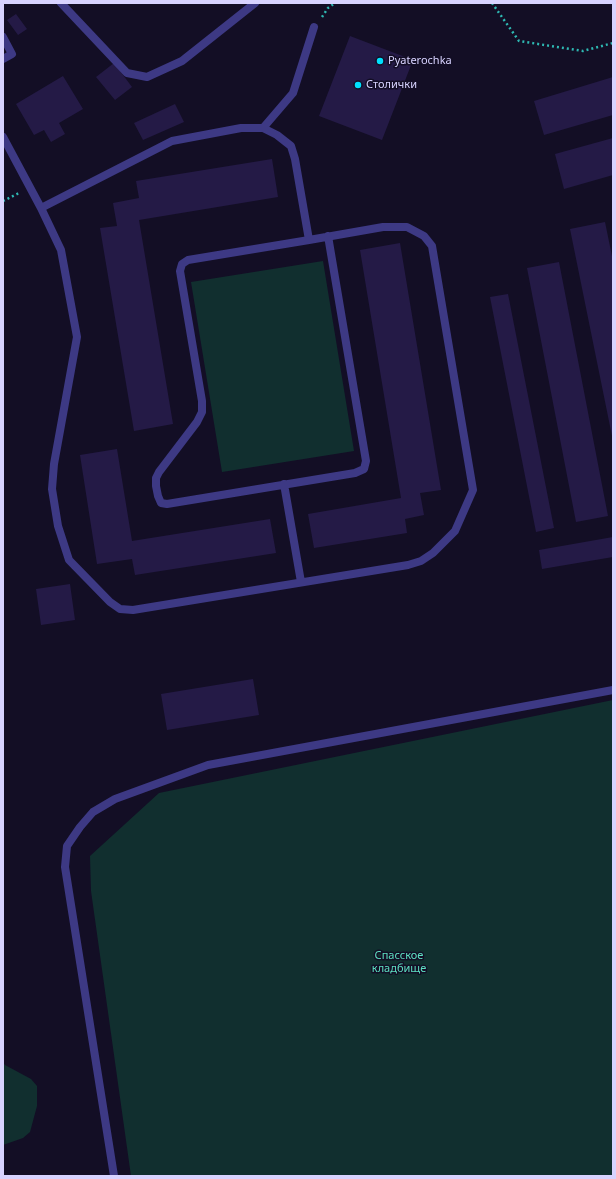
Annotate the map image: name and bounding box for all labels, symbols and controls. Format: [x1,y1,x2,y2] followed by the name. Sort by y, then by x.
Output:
[388,54,452,68] place label: Pyaterochka
[375,56,385,66] marker: Pyaterochka
[366,78,417,92] place label: Столички
[353,80,363,90] marker: Столички
[372,949,426,975] park label: Спасское кладбище

